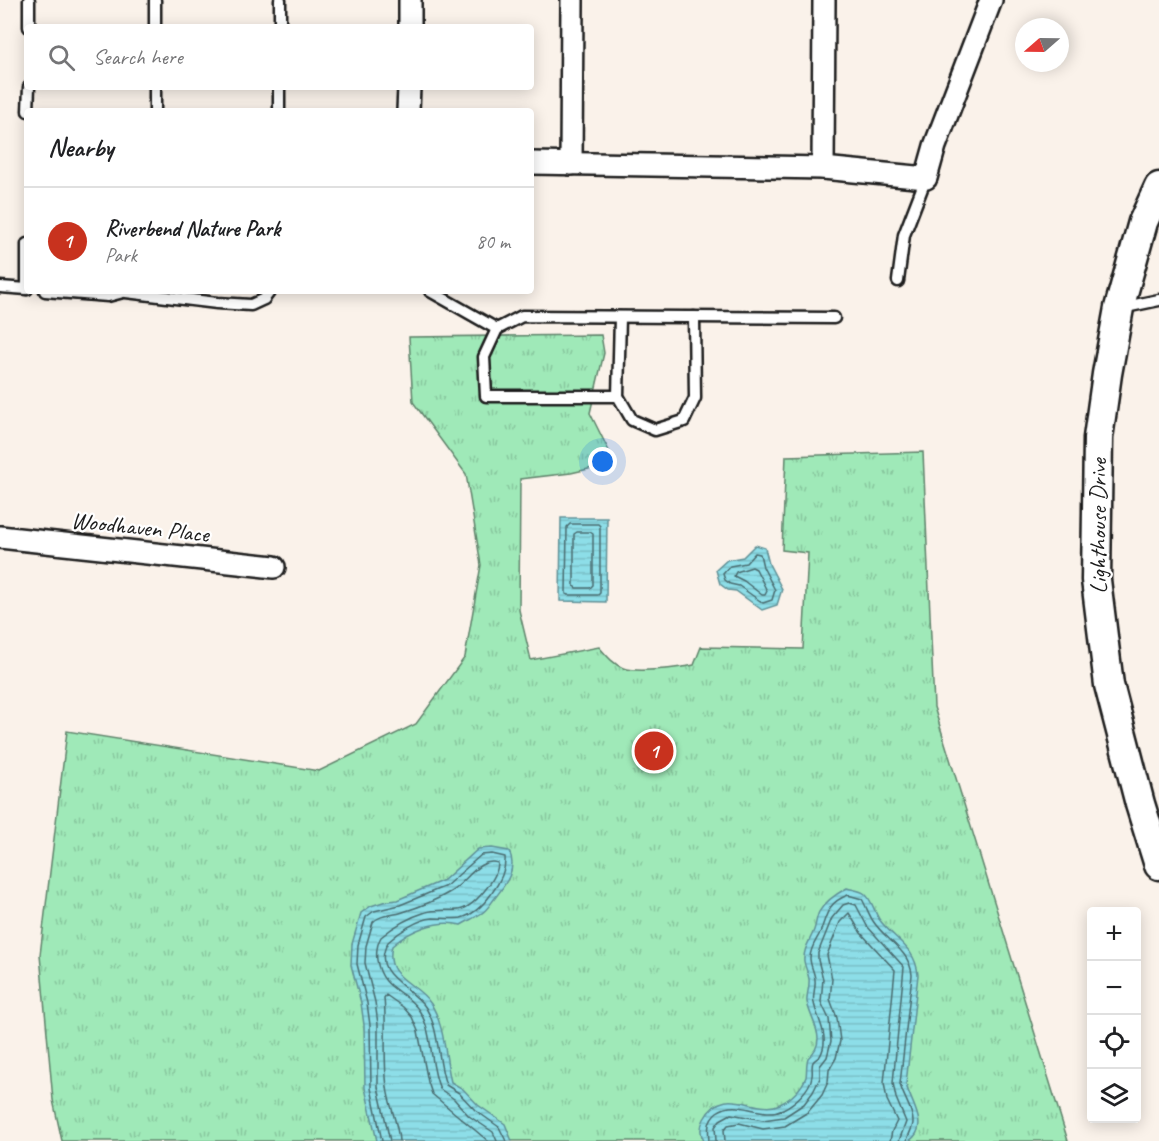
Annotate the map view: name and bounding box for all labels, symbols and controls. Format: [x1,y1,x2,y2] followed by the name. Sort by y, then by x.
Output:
[1015,18,1069,72] north arrow
[24,24,534,90] search box
[45,41,78,74] icon: search
[93,43,183,71] text: Search here
[48,131,113,164] text: Nearby
[105,215,280,243] text: Riverbend Nature Park
[63,229,72,254] text: 1
[476,229,510,254] text: 80 m
[105,243,137,268] text: Park
[588,447,617,476] your location
[1083,456,1113,594] street label: Lighthouse Drive
[70,505,213,549] street label: Woodhaven Place
[634,728,674,774] pin: 1
[1087,907,1141,1123] map controls
[1087,907,1141,961] button: +
[1087,961,1141,1015] button: −
[1087,1015,1141,1069] button: locate
[1087,1069,1141,1123] button: layers

